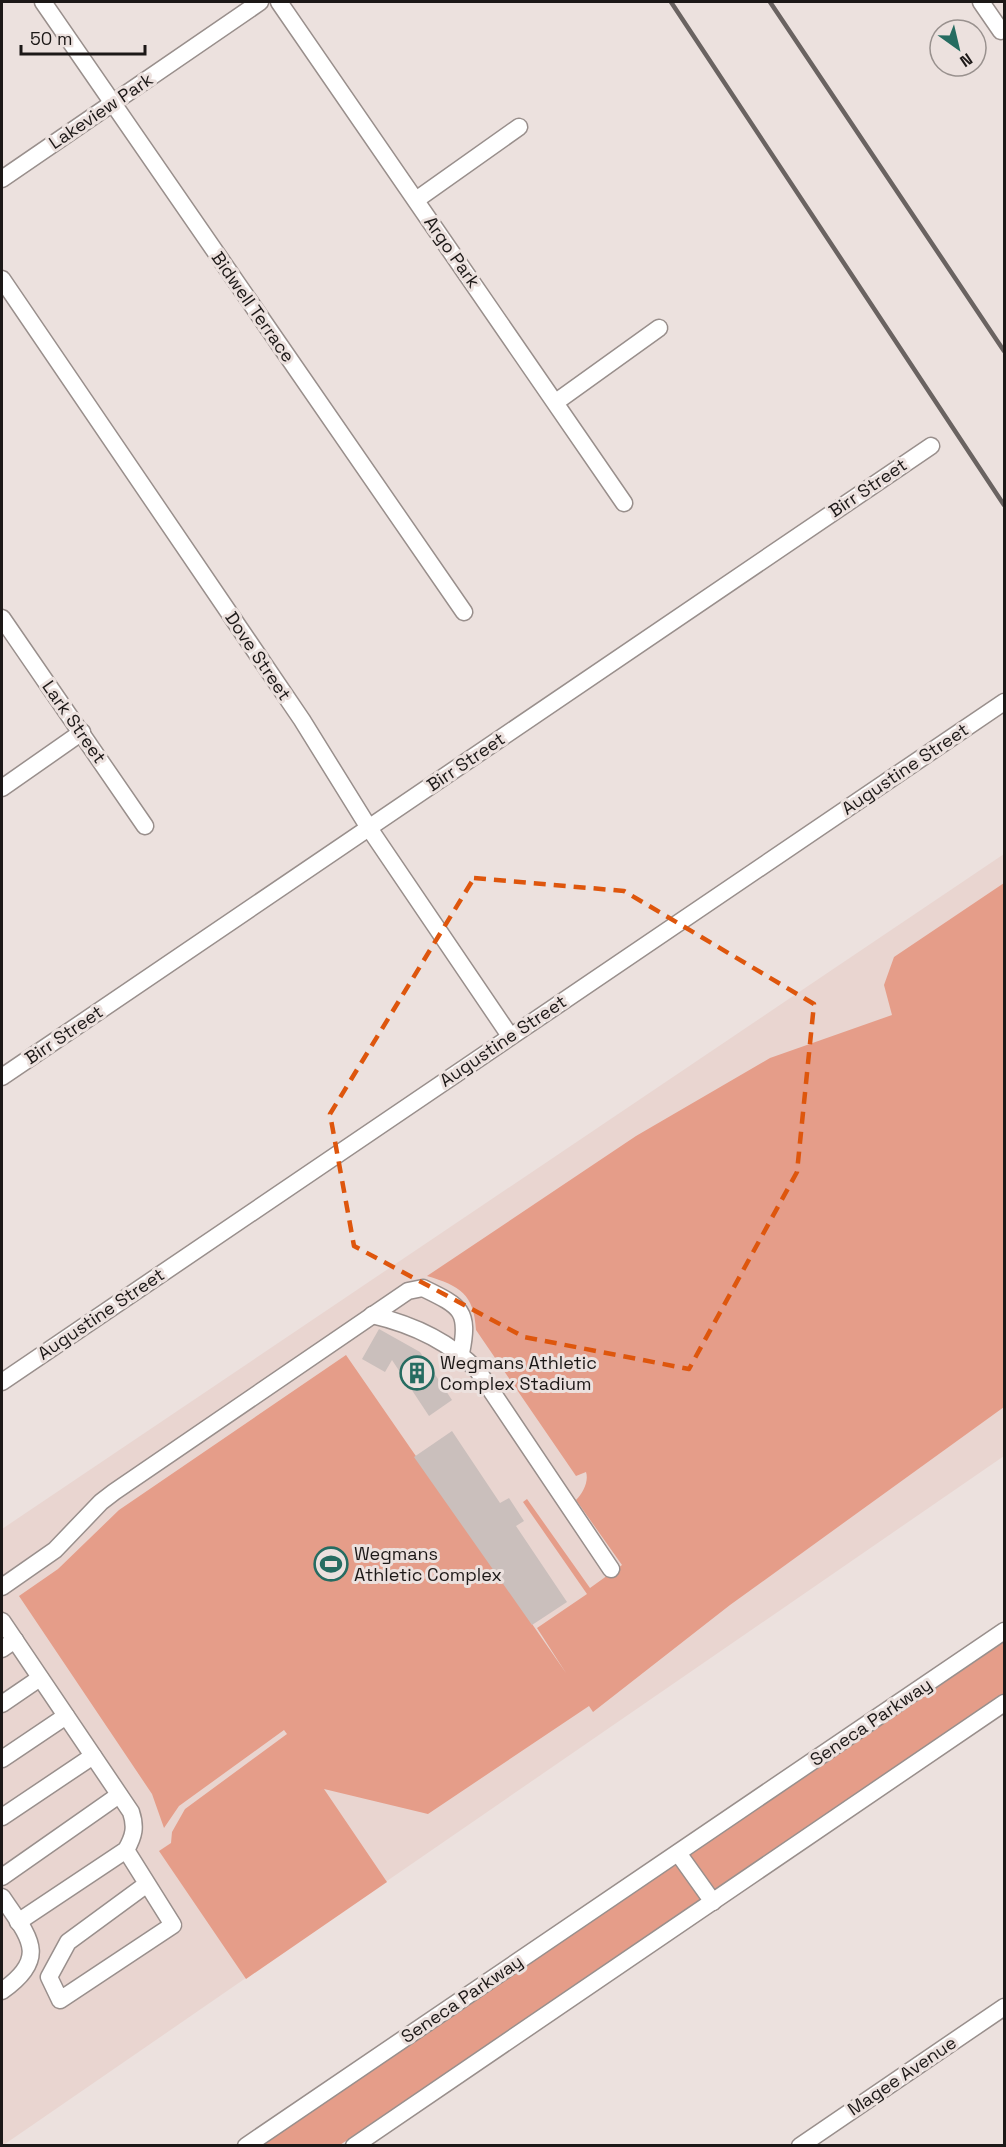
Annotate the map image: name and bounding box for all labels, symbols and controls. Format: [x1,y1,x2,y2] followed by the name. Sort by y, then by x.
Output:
[21,18,146,56] scale bar
[928,18,988,78] north arrow
[30,27,72,50] text: 50 m
[956,48,976,72] text: N
[44,67,157,154] street label: Lakeview Park
[419,211,486,292] street label: Argo Park
[207,247,300,367] street label: Bidwell Terrace
[824,453,911,522] street label: Birr Street
[220,607,297,705] street label: Dove Street
[37,676,111,768] street label: Lark Street
[837,718,973,820] street label: Augustine Street
[422,727,509,796] street label: Birr Street
[435,990,571,1092] street label: Augustine Street
[20,1000,107,1069] street label: Birr Street
[33,1263,169,1365] street label: Augustine Street
[440,1351,597,1395] place label: Wegmans Athletic Complex Stadium
[399,1355,435,1391] building icon: Wegmans Athletic Complex Stadium
[354,1542,502,1586] place label: Wegmans Athletic Complex
[313,1546,349,1582] sports icon: Wegmans Athletic Complex
[805,1672,936,1771] street label: Seneca Parkway
[396,1949,527,2048] street label: Seneca Parkway
[843,2031,961,2120] street label: Magee Avenue

